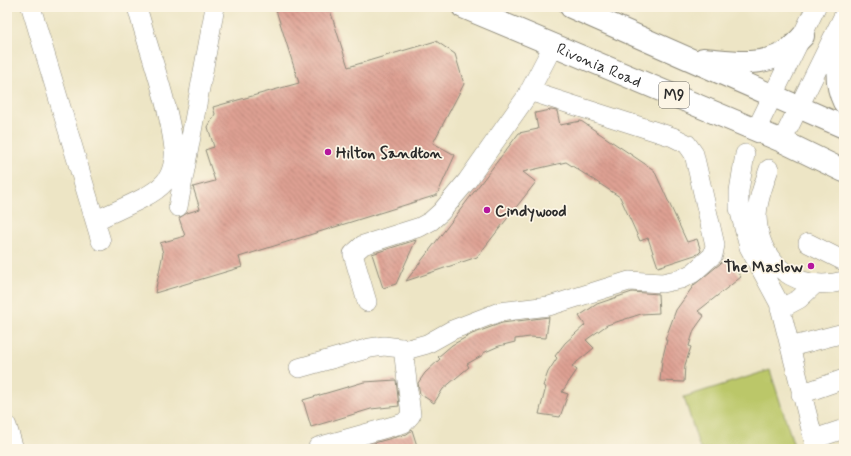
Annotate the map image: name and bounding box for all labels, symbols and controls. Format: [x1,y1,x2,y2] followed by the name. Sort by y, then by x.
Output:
[553,39,645,93] street label: Rivonia Road
[659,82,689,108] road number: M9
[336,143,443,164] place label: Hilton Sandton
[323,147,333,157] marker: Hilton Sandton
[495,201,567,222] place label: Cindywood
[482,205,492,215] marker: Cindywood
[724,257,803,278] place label: The Maslow
[806,261,816,271] marker: The Maslow

